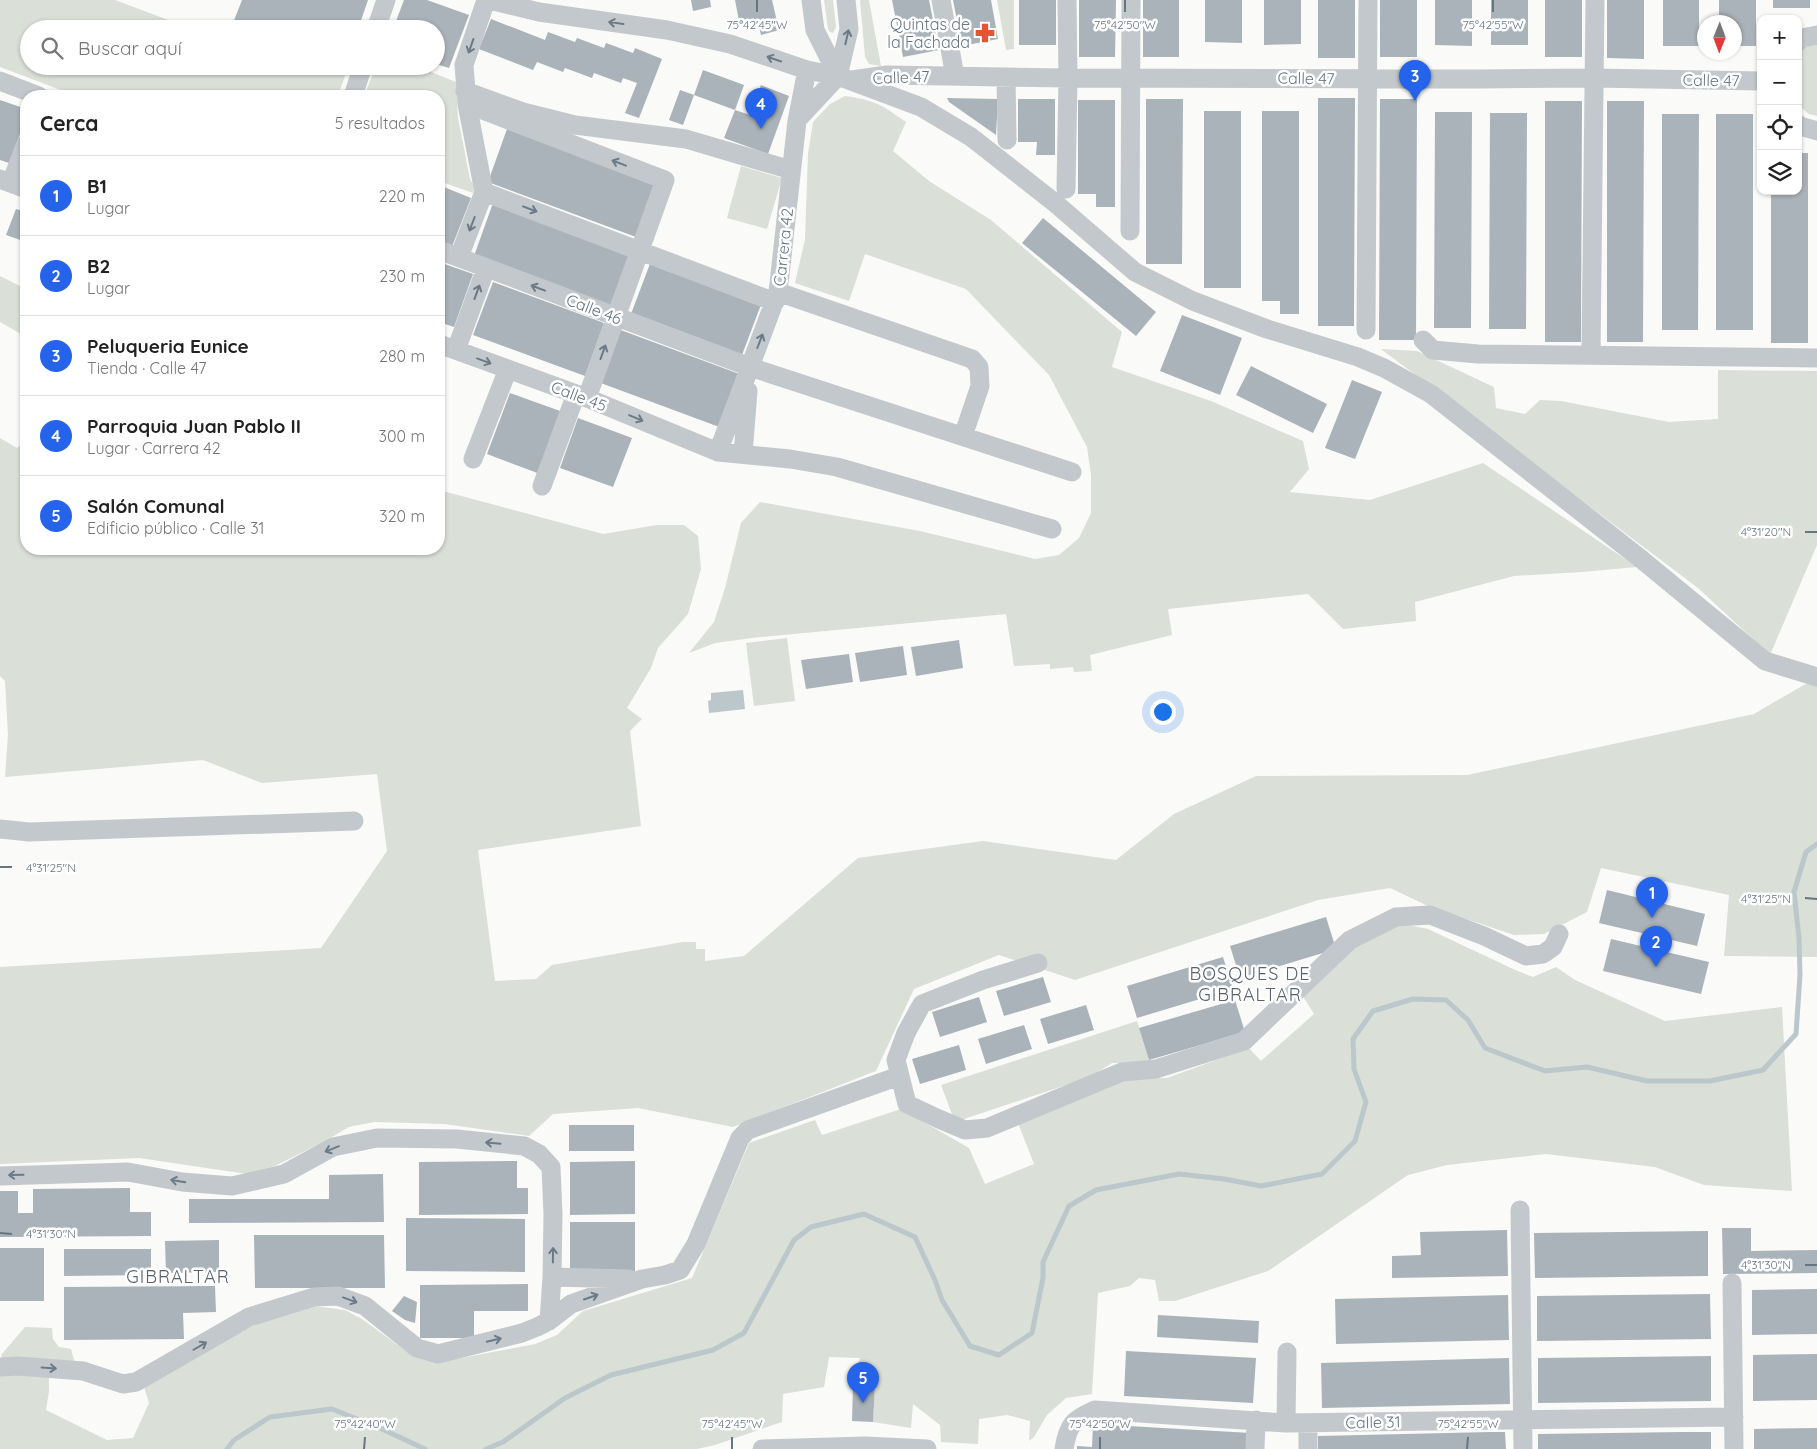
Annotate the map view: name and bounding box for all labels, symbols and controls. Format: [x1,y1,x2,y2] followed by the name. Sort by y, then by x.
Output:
[887,14,970,52] place label: Quintas de la Fachada
[1697,15,1742,60] north arrow
[1757,15,1802,195] map controls
[1757,15,1802,60] button: +
[726,17,788,32] text: 75°42'45"W
[1094,17,1156,32] text: 75°42'50"W
[1462,17,1524,32] text: 75°42'55"W
[608,18,624,28] one-way arrow
[20,20,445,75] search box
[974,22,996,44] pharmacy icon: Quintas de la Fachada
[843,29,852,45] one-way arrow
[38,34,66,62] icon: search
[78,36,182,60] text: Buscar aquí
[465,38,475,54] one-way arrow
[766,53,782,63] one-way arrow
[1399,60,1431,101] pin: 3
[1757,60,1802,105] button: −
[872,66,930,88] street label: Calle 47
[1277,68,1335,88] street label: Calle 47
[1682,70,1740,90] street label: Calle 47
[745,88,777,129] pin: 4
[1757,105,1802,150] button: locate
[40,110,98,136] text: Cerca
[335,113,425,133] text: 5 resultados
[1757,150,1802,195] button: layers
[612,158,627,167] one-way arrow
[87,174,107,198] text: B1
[53,186,59,206] text: 1
[379,186,425,206] text: 220 m
[87,198,130,218] text: Lugar
[522,205,537,214] one-way arrow
[769,207,797,287] street label: Carrera 42
[467,216,476,232] one-way arrow
[87,254,110,278] text: B2
[51,266,61,286] text: 2
[379,266,425,286] text: 230 m
[87,278,130,298] text: Lugar
[531,282,546,292] one-way arrow
[473,285,482,301] one-way arrow
[563,289,625,329] street label: Calle 46
[87,334,249,358] text: Peluqueria Eunice
[755,334,765,349] one-way arrow
[599,345,608,360] one-way arrow
[52,346,60,366] text: 3
[379,346,425,366] text: 280 m
[476,357,492,366] one-way arrow
[87,358,207,378] text: Tienda · Calle 47
[548,376,610,416] street label: Calle 45
[87,414,301,438] text: Parroquia Juan Pablo II
[628,414,643,424] one-way arrow
[51,426,61,446] text: 4
[379,426,425,446] text: 300 m
[87,438,221,458] text: Lugar · Carrera 42
[87,494,225,518] text: Salón Comunal
[51,506,61,526] text: 5
[379,506,425,526] text: 320 m
[87,518,265,538] text: Edificio público · Calle 31
[1741,524,1791,539] text: 4°31'20"N
[1150,699,1176,725] your location
[26,860,76,875] text: 4°31'25"N
[1636,877,1668,918] pin: 1
[1741,891,1791,906] text: 4°31'25"N
[1640,926,1672,967] pin: 2
[1190,962,1310,1006] district label: BOSQUES DE GIBRALTAR
[485,1138,501,1148] one-way arrow
[325,1145,340,1154] one-way arrow
[9,1170,25,1180] one-way arrow
[170,1176,186,1186] one-way arrow
[26,1226,76,1241] text: 4°31'30"N
[548,1247,557,1263] one-way arrow
[1741,1257,1791,1272] text: 4°31'30"N
[126,1265,230,1288] district label: GIBRALTAR
[583,1292,598,1301] one-way arrow
[342,1296,357,1305] one-way arrow
[486,1335,502,1344] one-way arrow
[192,1341,206,1351] one-way arrow
[847,1362,879,1403] pin: 5
[40,1364,56,1373] one-way arrow
[1345,1412,1401,1432] street label: Calle 31
[334,1416,396,1431] text: 75°42'40"W
[701,1416,763,1431] text: 75°42'45"W
[1069,1416,1131,1431] text: 75°42'50"W
[1437,1416,1499,1431] text: 75°42'55"W

